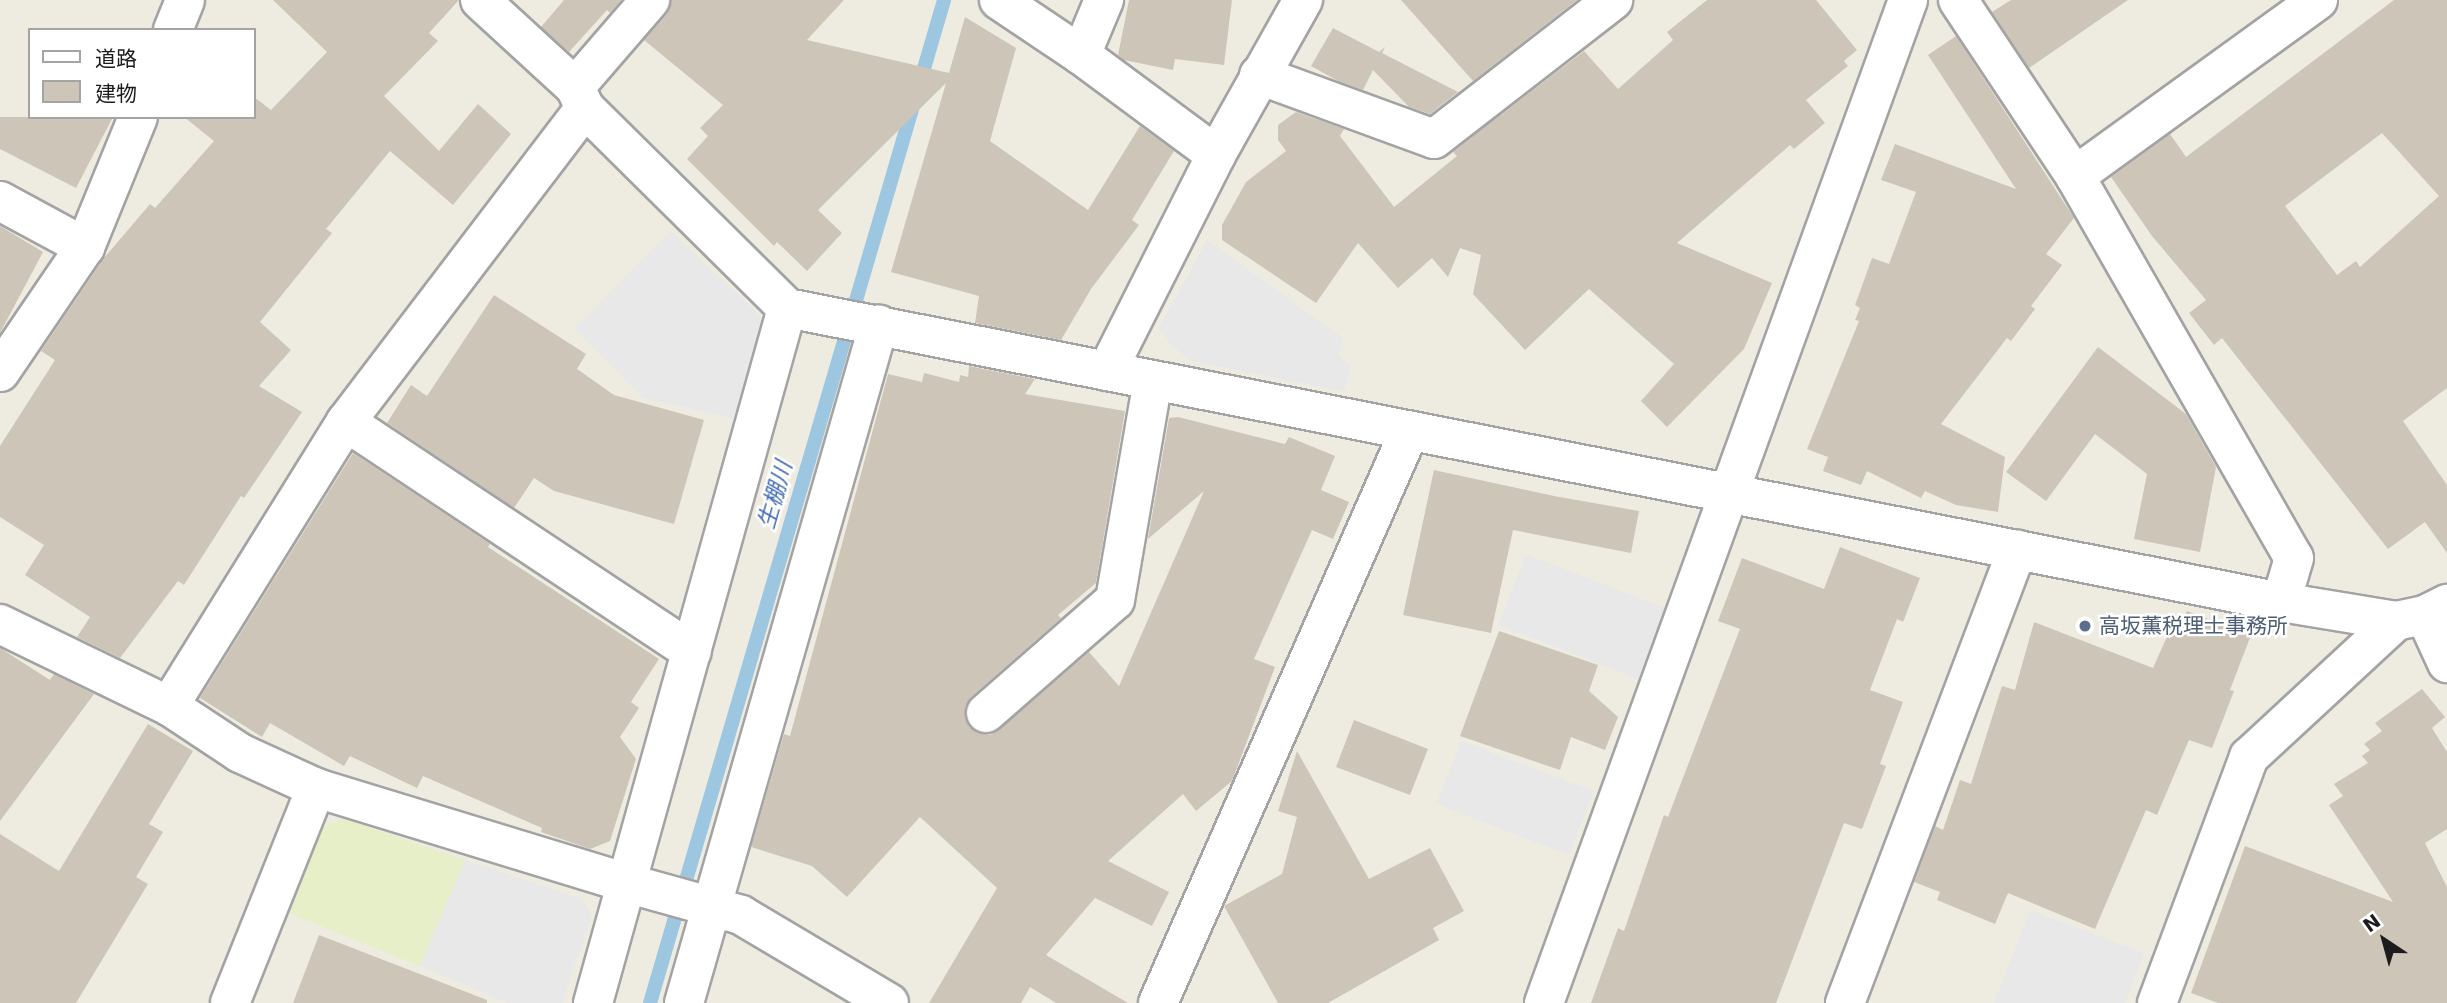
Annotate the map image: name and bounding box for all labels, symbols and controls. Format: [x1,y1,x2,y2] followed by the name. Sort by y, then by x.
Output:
[28,28,256,119] legend
[95,47,137,71] text: 道路
[95,82,137,106] text: 建物
[752,458,798,532] water label: 生棚川
[2099,613,2288,639] place label: 高坂薫税理士事務所
[2077,618,2093,634] marker: 高坂薫税理士事務所
[2349,905,2419,975] north arrow
[2359,909,2385,937] text: N

